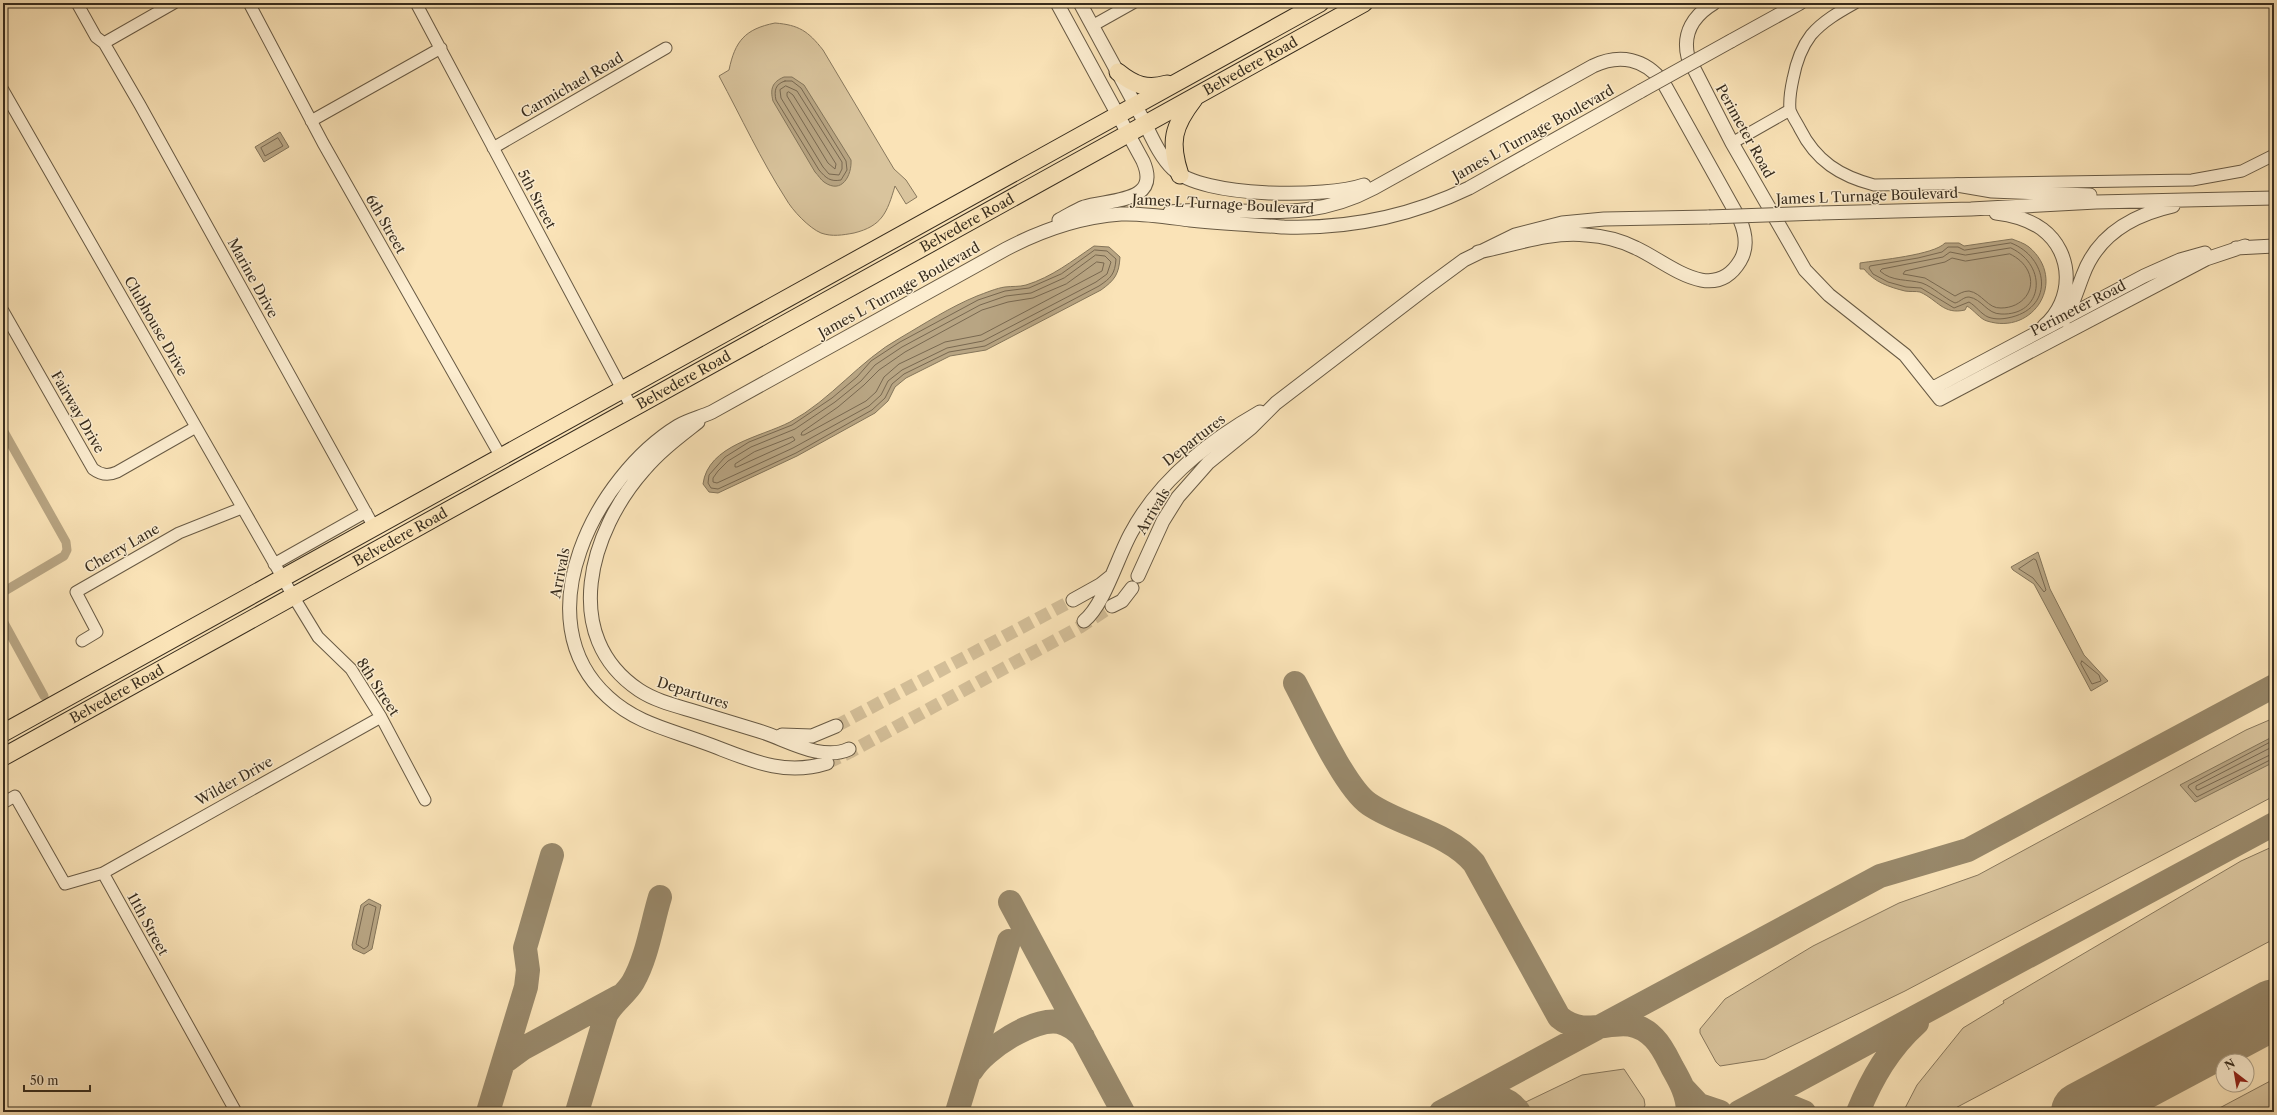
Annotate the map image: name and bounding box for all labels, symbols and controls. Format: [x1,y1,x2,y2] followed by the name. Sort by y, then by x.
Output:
[1200,32,1301,99] street label: Belvedere Road
[518,48,627,122] street label: Carmichael Road
[1447,81,1617,186] street label: James L Turnage Boulevard
[1712,81,1778,181] street label: Perimeter Road
[514,166,560,232] street label: 5th Street
[1774,184,1959,208] street label: James L Turnage Boulevard
[917,189,1018,256] street label: Belvedere Road
[1130,190,1315,218] street label: James L Turnage Boulevard
[362,191,410,257] street label: 6th Street
[224,235,282,321] street label: Marine Drive
[813,238,983,343] street label: James L Turnage Boulevard
[120,273,192,379] street label: Clubhouse Drive
[2027,276,2129,340] street label: Perimeter Road
[633,346,734,413] street label: Belvedere Road
[47,368,109,456] street label: Fairway Drive
[1159,410,1229,470] street label: Departures
[1132,484,1174,538] street label: Arrivals
[350,503,451,570] street label: Belvedere Road
[81,519,163,577] street label: Cherry Lane
[546,546,574,601] street label: Arrivals
[353,655,403,719] street label: 8th Street
[66,660,167,727] street label: Belvedere Road
[655,673,731,713] street label: Departures
[191,752,276,810] street label: Wilder Drive
[123,890,173,959] street label: 11th Street
[2215,1053,2255,1093] north arrow
[2222,1056,2238,1073] text: N
[24,1067,90,1093] scale bar
[30,1073,59,1088] text: 50 m

